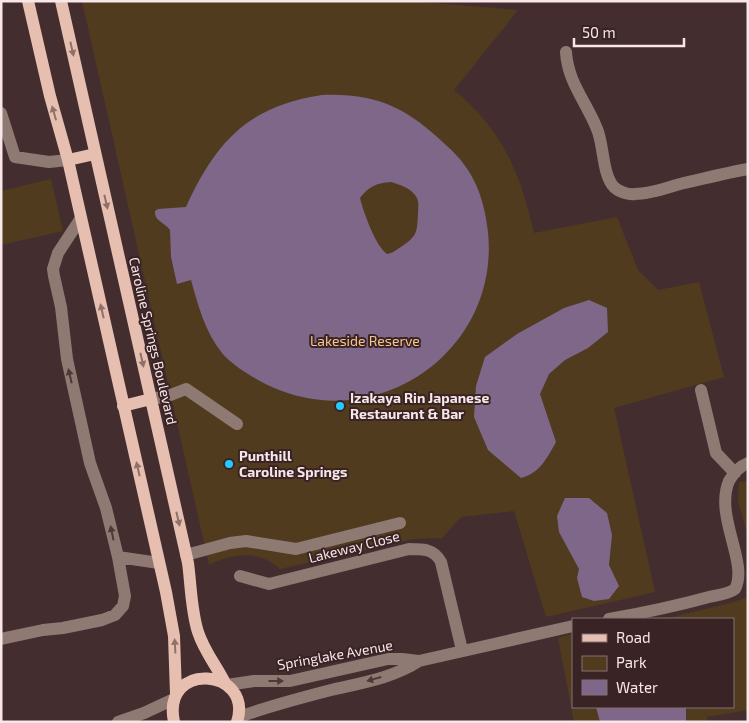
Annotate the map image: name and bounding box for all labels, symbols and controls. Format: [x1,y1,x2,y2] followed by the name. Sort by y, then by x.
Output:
[574,15,684,47] scale bar
[582,23,616,41] text: 50 m
[68,41,76,56] one-way arrow
[50,106,58,121] one-way arrow
[102,194,110,209] one-way arrow
[126,255,181,426] street label: Caroline Springs Boulevard
[98,303,106,318] one-way arrow
[310,332,420,349] park label: Lakeside Reserve
[138,353,146,368] one-way arrow
[66,369,74,384] one-way arrow
[350,389,489,422] place label: Izakaya Rin Japanese Restaurant & Bar
[334,400,346,412] marker: Izakaya Rin Japanese Restaurant & Bar
[239,447,348,480] place label: Punthill Caroline Springs
[223,458,235,470] marker: Punthill Caroline Springs
[134,462,142,477] one-way arrow
[174,511,182,526] one-way arrow
[108,525,116,540] one-way arrow
[306,527,401,566] street label: Lakeway Close
[572,618,734,708] legend
[616,628,651,646] text: Road
[276,636,394,673] street label: Springlake Avenue
[170,637,178,653] one-way arrow
[616,653,647,671] text: Park
[366,676,381,684] one-way arrow
[268,677,284,685] one-way arrow
[616,678,658,696] text: Water

